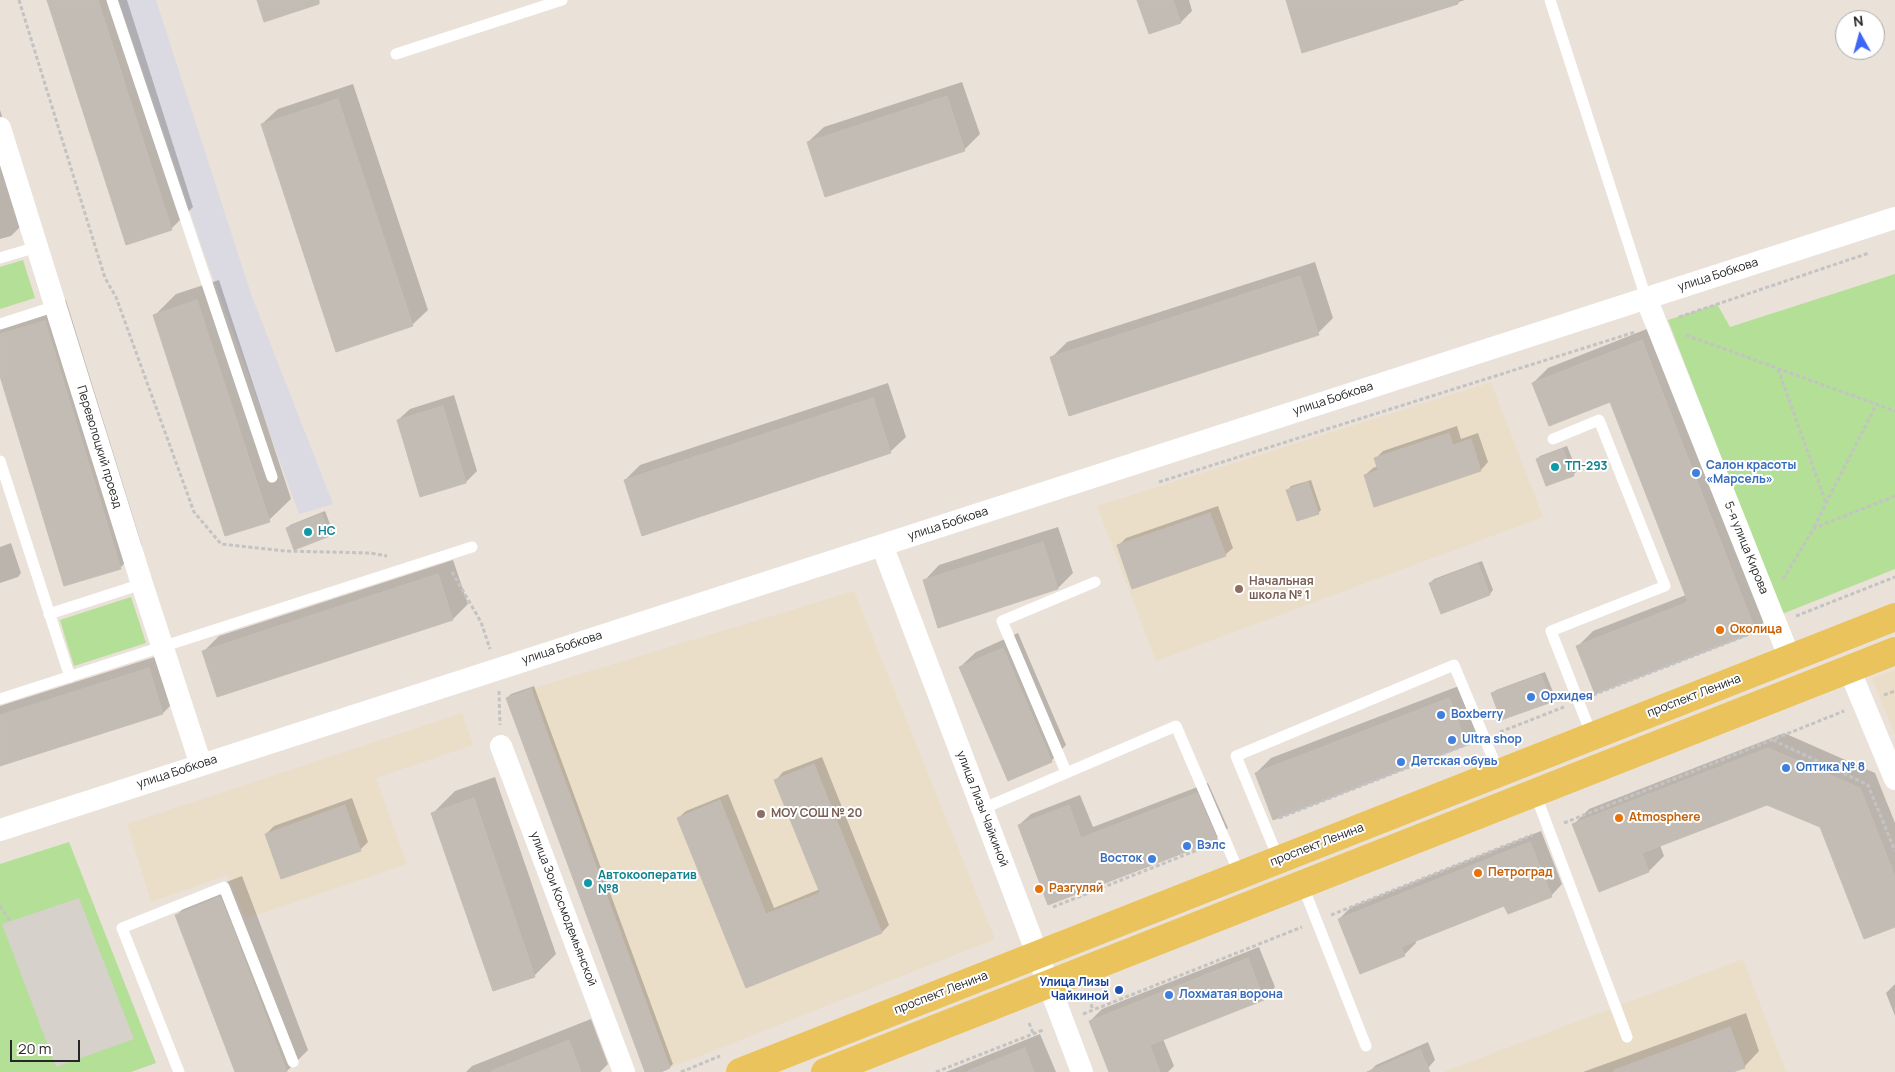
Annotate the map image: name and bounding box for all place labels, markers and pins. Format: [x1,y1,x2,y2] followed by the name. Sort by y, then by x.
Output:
[1706,459,1796,487] place label: Салон красоты «Марсель»
[1565,460,1608,474] place label: ТП-293
[1549,461,1561,473] marker: ТП-293
[1690,467,1702,479] marker: Салон красоты «Марсель»
[318,525,336,539] place label: НС
[302,526,314,538] marker: НС
[1249,575,1314,603] place label: Начальная школа № 1
[1233,583,1245,595] marker: Начальная школа № 1
[1730,623,1782,637] place label: Околица
[1714,624,1726,636] marker: Околица
[1541,690,1593,704] place label: Орхидея
[1525,691,1537,703] marker: Орхидея
[1451,708,1503,722] place label: Boxberry
[1435,709,1447,721] marker: Boxberry
[1462,733,1522,747] place label: Ultra shop
[1446,734,1458,746] marker: Ultra shop
[1411,755,1498,769] place label: Детская обувь
[1395,756,1407,768] marker: Детская обувь
[1796,761,1865,775] place label: Оптика № 8
[1780,762,1792,774] marker: Оптика № 8
[771,807,862,821] place label: МОУ СОШ № 20
[755,808,767,820] marker: МОУ СОШ № 20
[1629,811,1700,825] place label: Atmosphere
[1613,812,1625,824] marker: Atmosphere
[1197,839,1226,853] place label: Вэлс
[1181,840,1193,852] marker: Вэлс
[1100,852,1142,866] place label: Восток
[1146,853,1158,865] marker: Восток
[1488,866,1553,880] place label: Петроград
[1472,867,1484,879] marker: Петроград
[598,869,697,897] place label: Автокооператив №8
[582,877,594,889] marker: Автокооператив №8
[1049,882,1103,896] place label: Разгуляй
[1033,883,1045,895] marker: Разгуляй
[1040,976,1109,1004] place label: Улица Лизы Чайкиной
[1113,984,1125,996] marker: Улица Лизы Чайкиной
[1179,988,1283,1002] place label: Лохматая ворона
[1163,989,1175,1001] marker: Лохматая ворона

